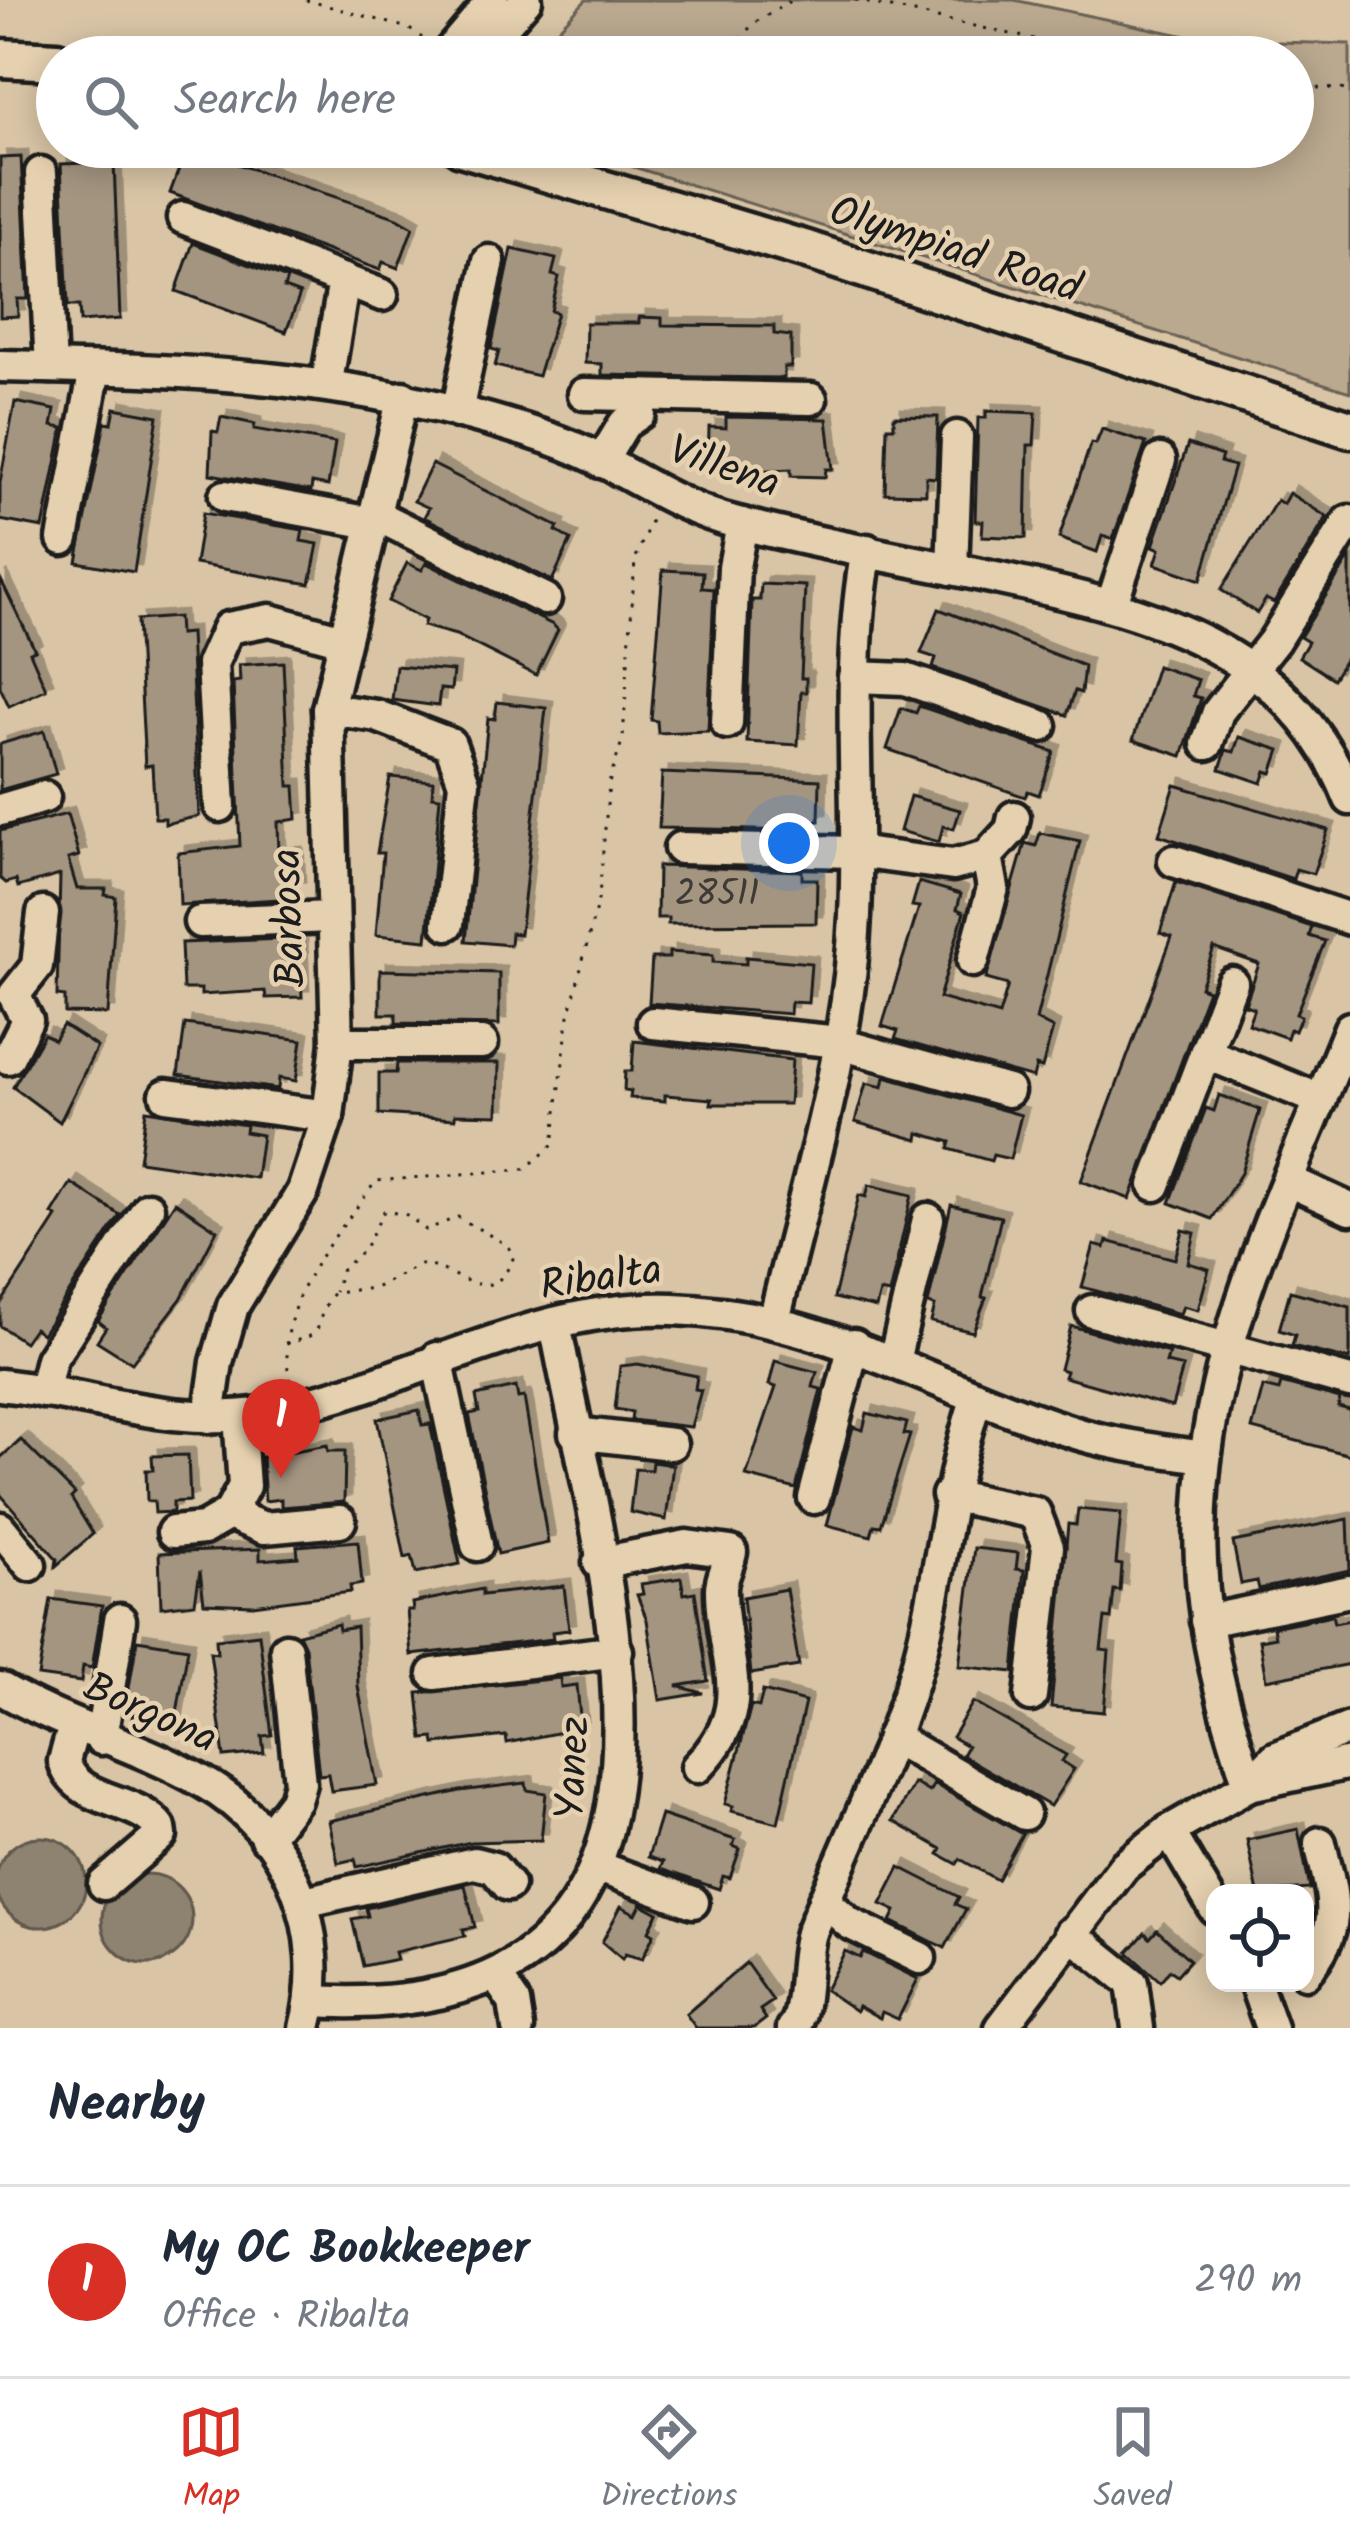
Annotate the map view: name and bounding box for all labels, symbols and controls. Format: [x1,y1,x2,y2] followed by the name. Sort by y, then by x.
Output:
[36,36,1314,168] search box
[174,66,396,138] text: Search here
[78,69,144,135] icon: search
[821,179,1090,323] street label: Olympiad Road
[659,418,789,518] street label: Villena
[759,813,819,873] your location
[254,847,326,989] street label: Barbosa
[675,867,759,924] house number: 28511
[536,1237,666,1321] street label: Ribalta
[242,1379,320,1478] pin: 1
[72,1655,228,1773] street label: Borgona
[538,1715,610,1821] street label: Yanez
[1206,1884,1314,1992] map controls
[1206,1884,1314,1992] button: locate
[48,2066,205,2147] text: Nearby
[162,2215,530,2287] text: My OC Bookkeeper
[81,2251,93,2313] text: 1
[1194,2251,1302,2313] text: 290 m
[162,2287,410,2349] text: Office · Ribalta
[178,2399,244,2524] tab: Map
[600,2399,737,2524] tab: Directions
[1094,2399,1172,2524] tab: Saved

